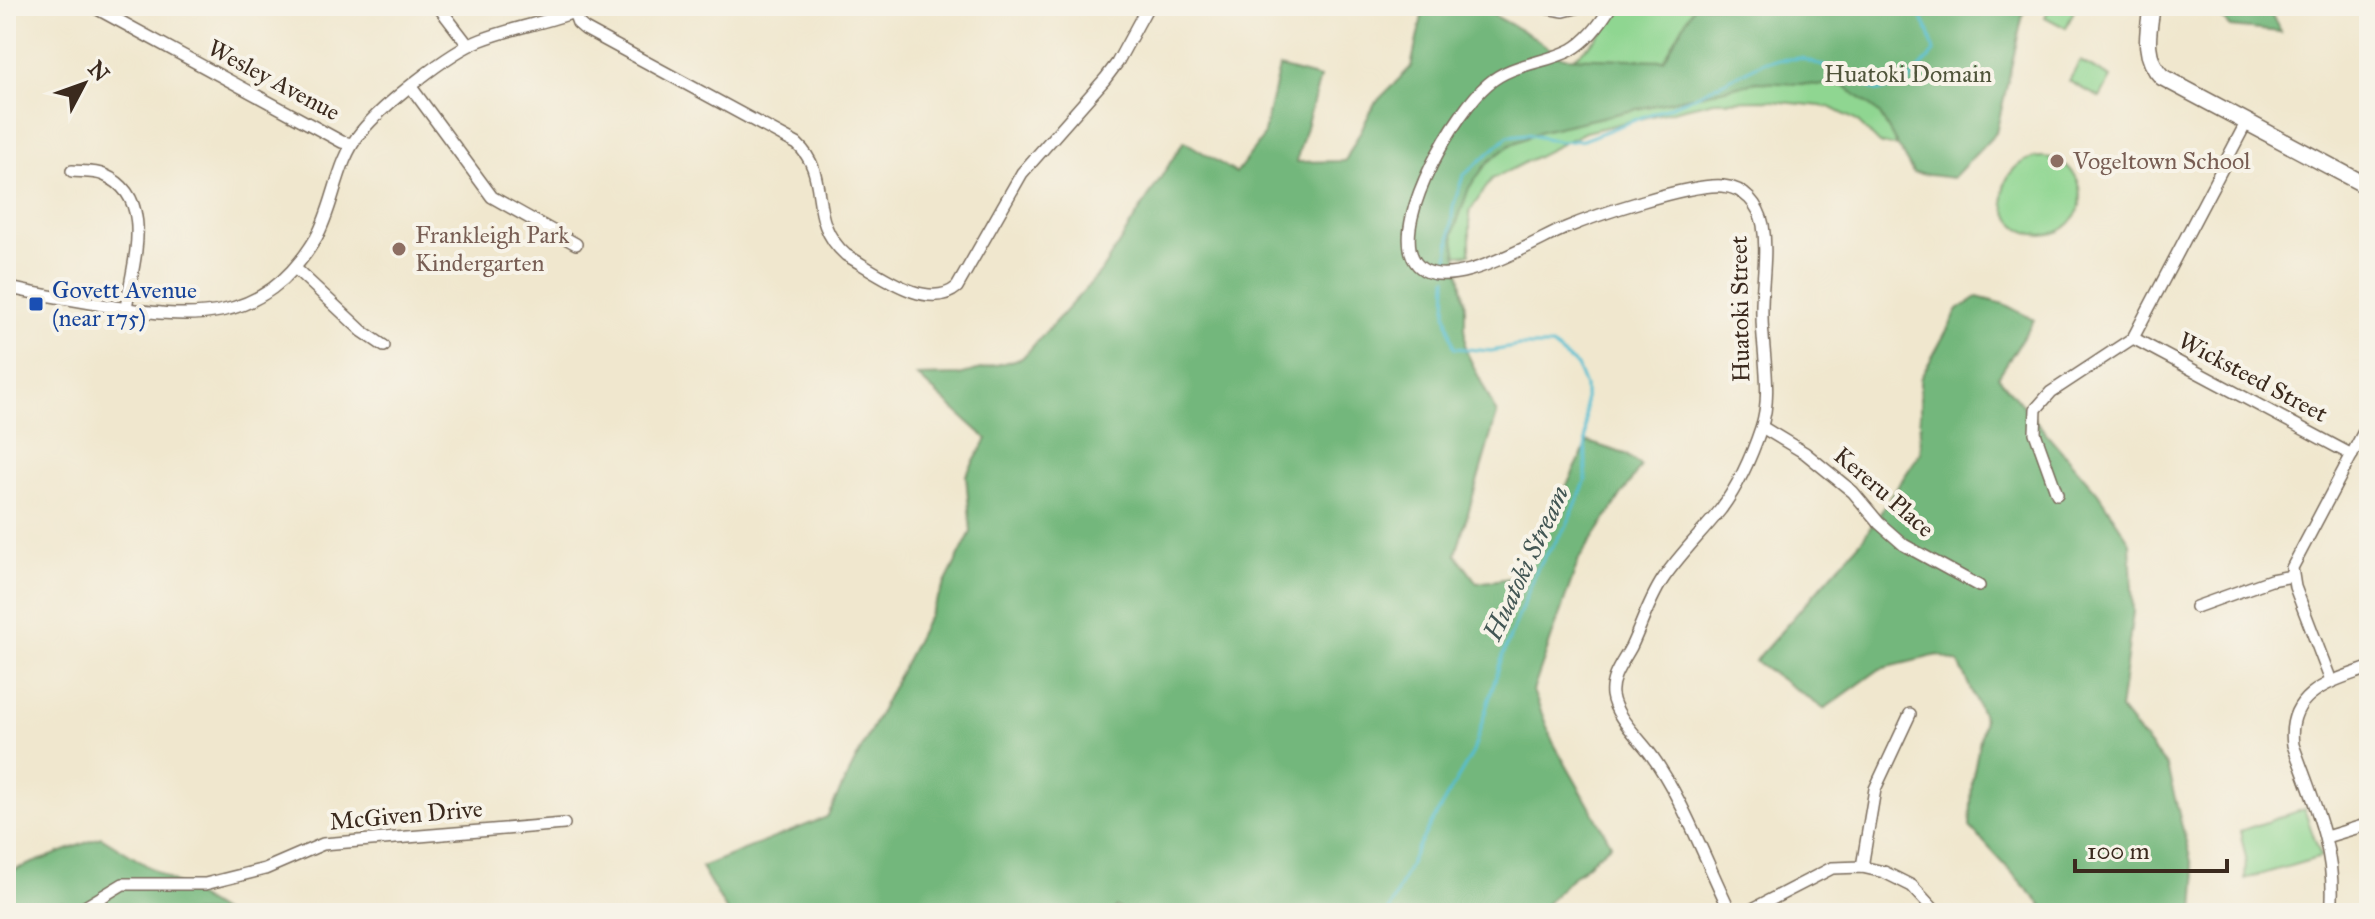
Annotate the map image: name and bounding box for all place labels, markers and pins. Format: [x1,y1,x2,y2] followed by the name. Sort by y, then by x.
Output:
[2072,146,2251,176] place label: Vogeltown School
[2048,152,2066,170] marker: Vogeltown School
[415,220,570,278] place label: Frankleigh Park Kindergarten
[390,240,408,258] marker: Frankleigh Park Kindergarten
[52,275,197,333] place label: Govett Avenue (near 175)
[27,295,45,313] marker: Govett Avenue (near 175)

